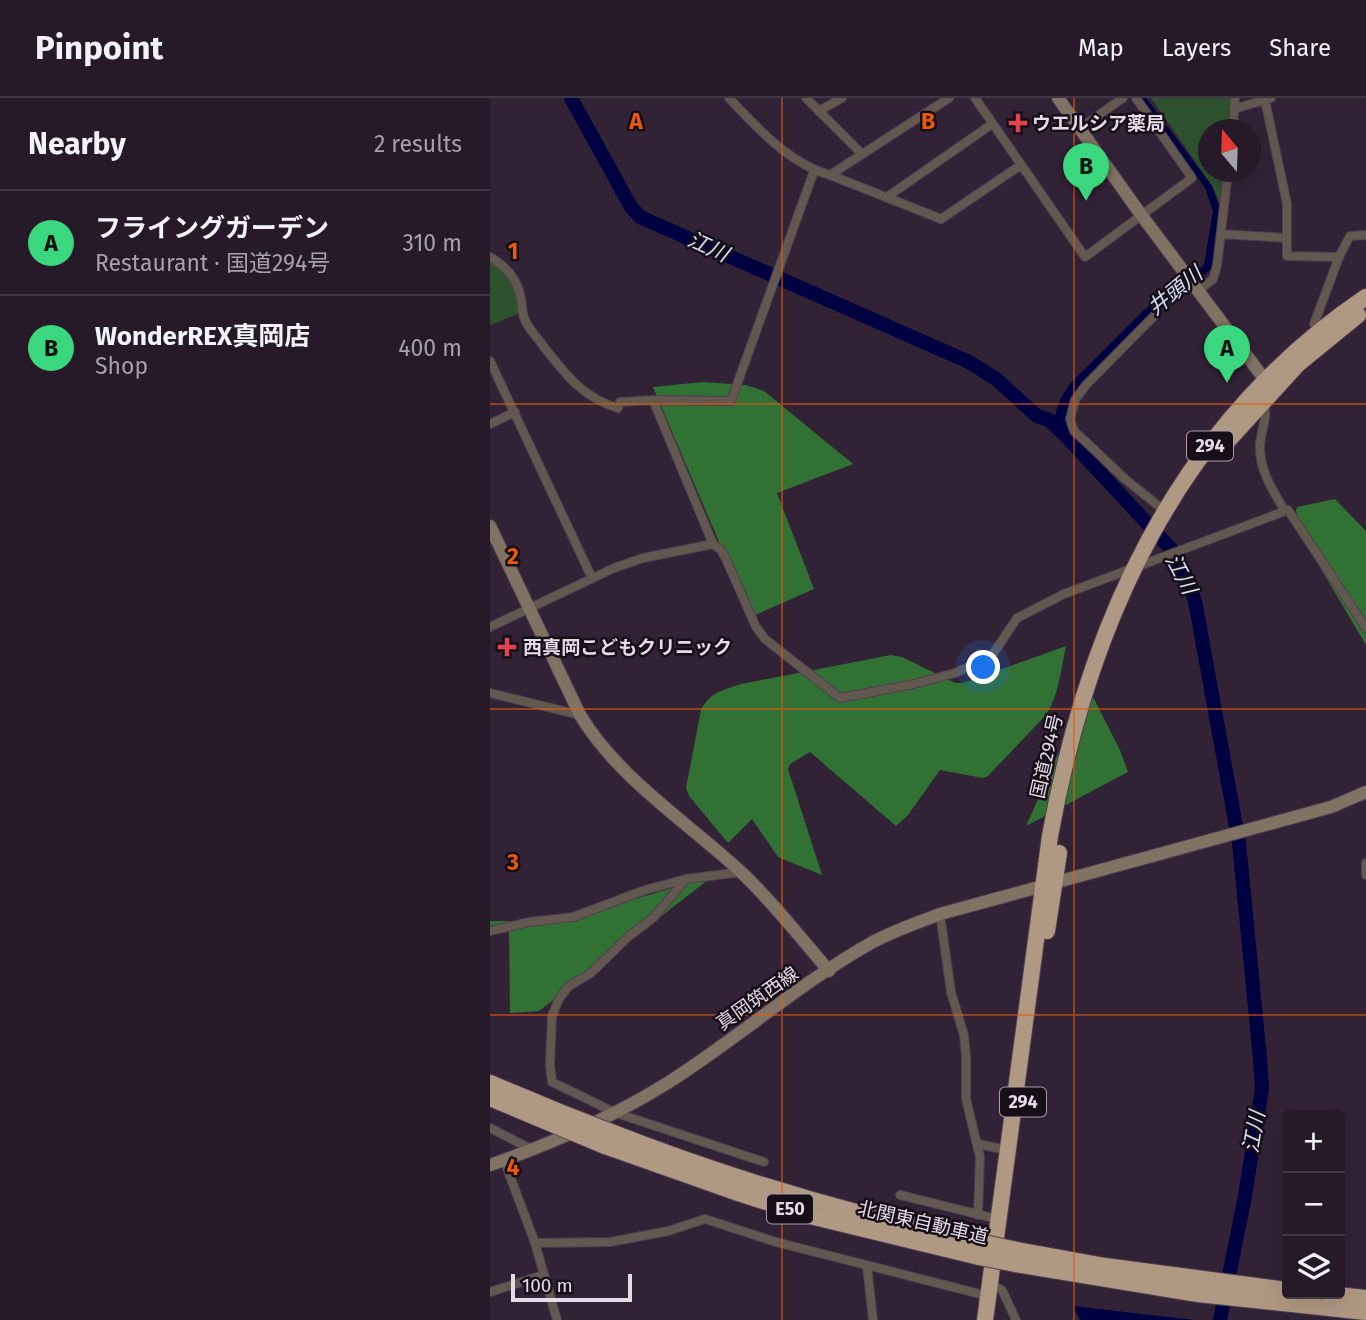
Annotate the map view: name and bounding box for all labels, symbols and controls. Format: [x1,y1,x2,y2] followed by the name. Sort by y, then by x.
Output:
[35,28,163,68] text: Pinpoint
[1078,34,1124,62] text: Map
[1162,34,1231,62] text: Layers
[1269,34,1331,62] text: Share
[628,107,643,135] text: A
[921,107,935,135] text: B
[1032,112,1165,135] place label: ウエルシア薬局
[1010,115,1026,131] marker: ウエルシア薬局
[1198,119,1261,182] north arrow
[28,126,126,162] text: Nearby
[374,130,462,158] text: 2 results
[1063,143,1109,201] pin: B
[95,213,329,244] text: フライングガーデン
[684,227,734,268] water label: 江川
[44,229,58,257] text: A
[402,229,462,257] text: 310 m
[508,237,518,265] text: 1
[95,249,330,277] text: Restaurant · 国道294号
[1142,260,1209,321] water label: 井頭川
[95,321,310,352] text: WonderREX真岡店
[1204,325,1250,383] pin: A
[44,334,58,362] text: B
[398,334,462,362] text: 400 m
[95,352,148,380] text: Shop
[1187,432,1233,460] road number: 294
[507,542,519,570] text: 2
[1160,549,1203,600] water label: 江川
[523,636,732,659] place label: 西真岡こどもクリニック
[497,637,517,657] marker: 西真岡こどもクリニック
[966,650,1000,684] your location
[1026,712,1067,801] street label: 国道294号
[506,848,519,876] text: 3
[712,962,803,1035] street label: 真岡筑西線
[1000,1087,1046,1116] road number: 294
[1238,1107,1271,1155] water label: 江川
[1282,1110,1345,1299] map controls
[1282,1110,1345,1173] button: +
[507,1153,520,1181] text: 4
[1282,1173,1345,1236] button: −
[767,1194,813,1224] road number: E50
[855,1196,990,1249] street label: 北関東自動車道
[1282,1236,1345,1299] button: layers
[511,1271,632,1303] scale bar
[522,1274,573,1297] text: 100 m

